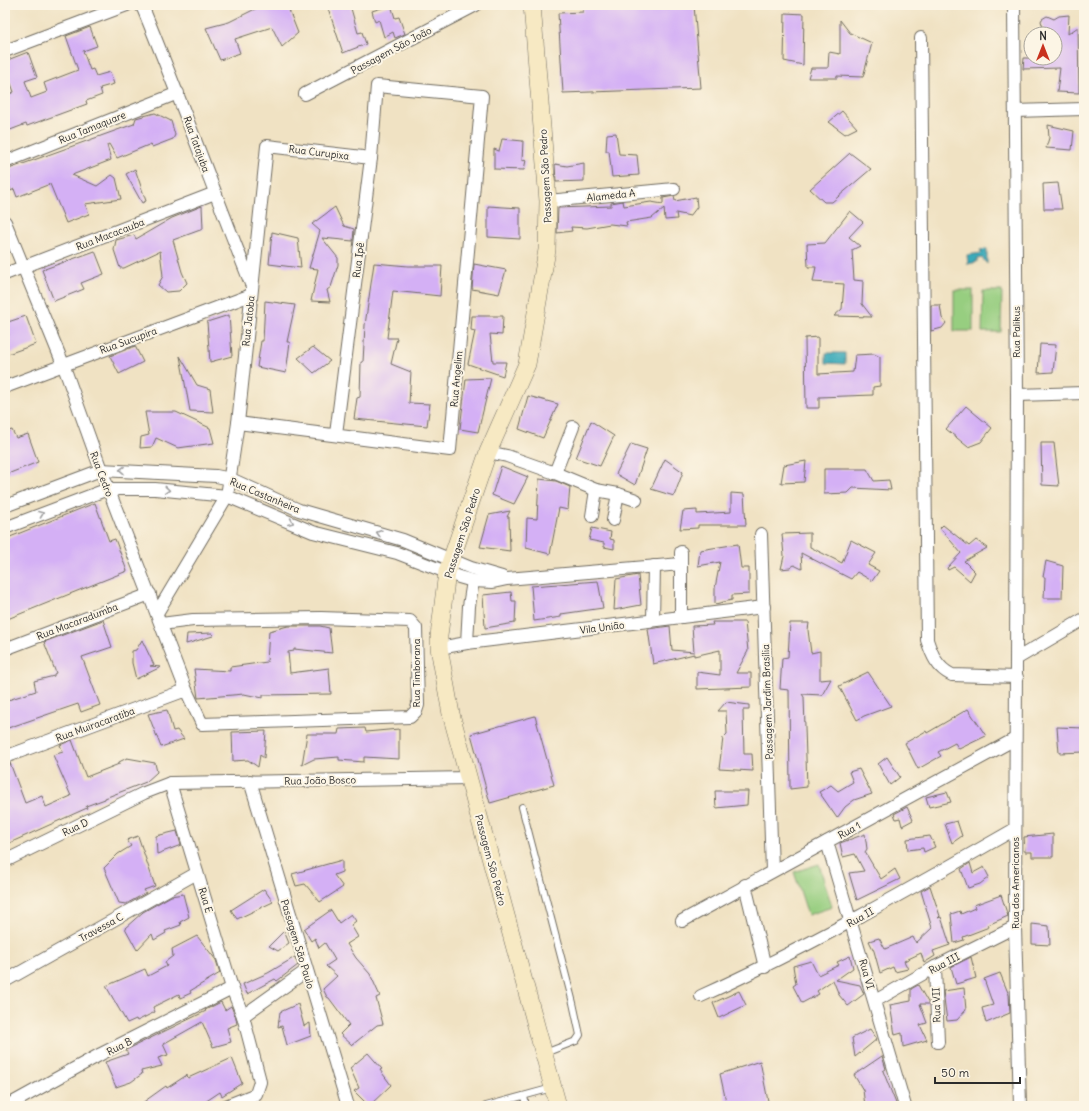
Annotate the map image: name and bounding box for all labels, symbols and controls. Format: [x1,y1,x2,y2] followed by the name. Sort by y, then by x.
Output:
[349,24,434,77] street label: Passagem São João
[1023,26,1063,66] north arrow
[1039,29,1047,43] text: N
[57,108,128,147] street label: Rua Tamaquare
[180,114,213,174] street label: Rua Tatajuba
[537,128,554,223] street label: Passagem São Pedro
[288,142,350,163] street label: Rua Curupixa
[586,186,637,205] street label: Alameda A
[74,215,147,253] street label: Rua Macacauba
[350,242,367,279] street label: Rua Ipê
[239,295,258,347] street label: Rua Jatoba
[1010,306,1023,358] street label: Rua Palikus
[98,324,159,357] street label: Rua Sucupira
[448,350,465,408] street label: Rua Angelim
[87,450,116,499] street label: Rua Cedro
[119,466,125,474] one-way arrow
[228,475,302,516] street label: Rua Castanheira
[164,486,170,495] one-way arrow
[442,486,483,580] street label: Passagem São Pedro
[38,511,45,519] one-way arrow
[287,518,294,526] one-way arrow
[376,529,383,538] one-way arrow
[35,600,120,643] street label: Rua Macaradumba
[579,618,625,637] street label: Vila União
[410,638,423,707] street label: Rua Timborana
[759,644,776,760] street label: Passagem Jardim Brasília
[54,704,137,745] street label: Rua Muiracaratiba
[284,773,356,788] street label: Rua João Bosco
[472,813,509,908] street label: Passagem São Pedro
[60,816,90,839] street label: Rua D
[836,819,863,842] street label: Rua 1
[1009,836,1022,929] street label: Rua dos Americanos
[195,886,216,915] street label: Rua E
[278,898,317,991] street label: Passagem São Paulo
[844,905,876,930] street label: Rua II
[77,910,126,945] street label: Travessa C
[926,950,962,977] street label: Rua III
[856,958,877,991] street label: Rua VI
[929,987,944,1023] street label: Rua VII
[104,1034,134,1058] street label: Rua B
[935,1059,1020,1085] scale bar
[941,1065,970,1080] text: 50 m

